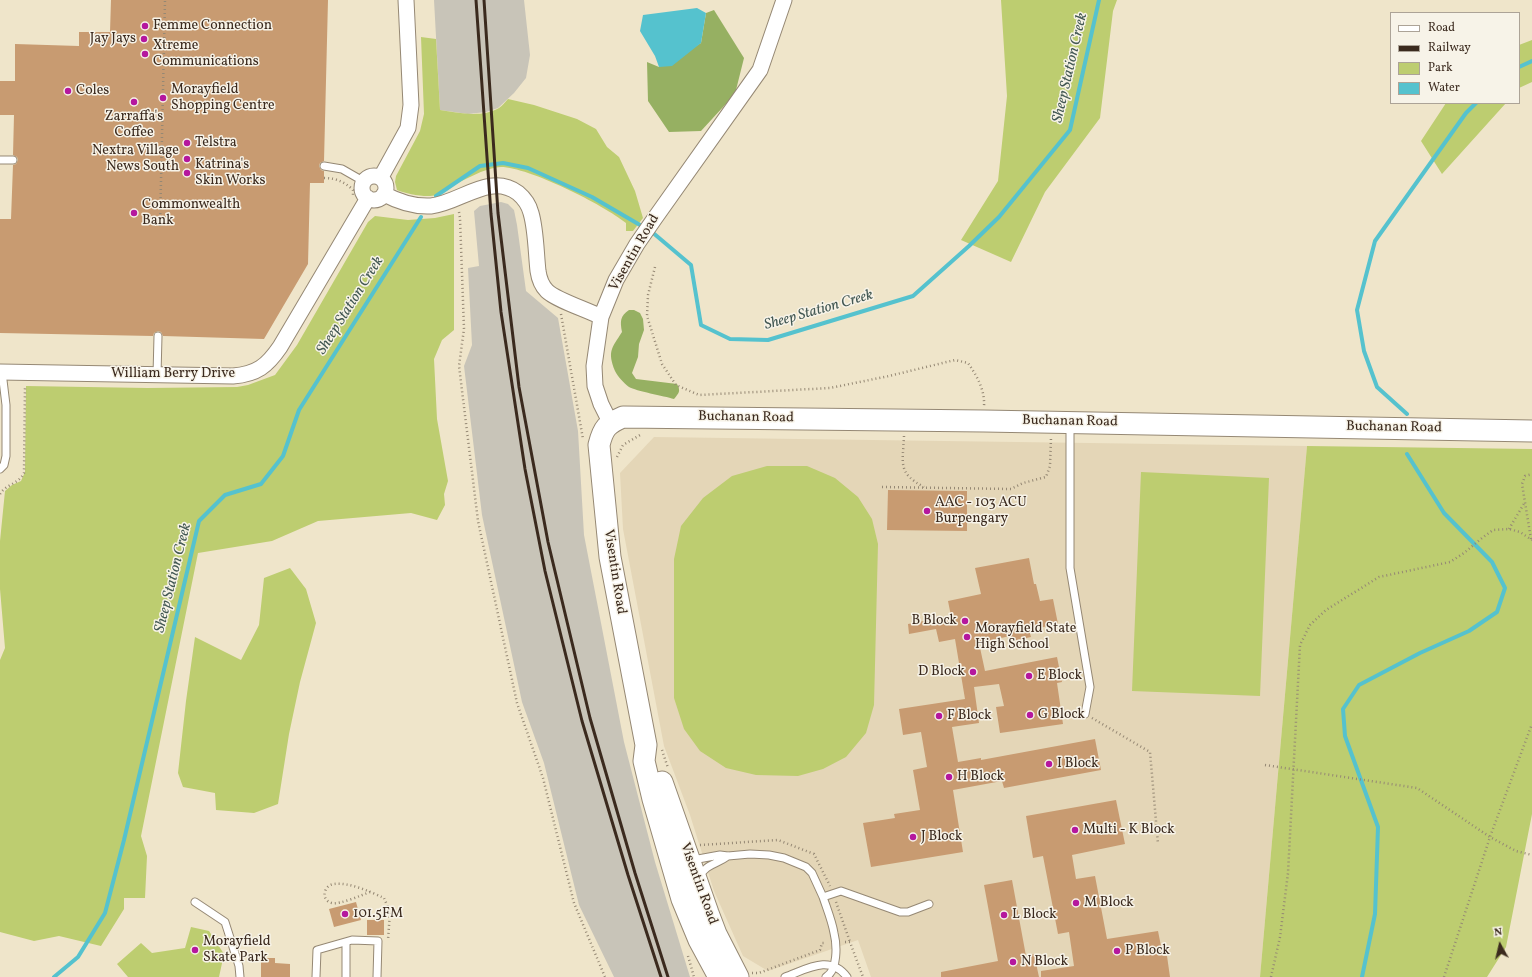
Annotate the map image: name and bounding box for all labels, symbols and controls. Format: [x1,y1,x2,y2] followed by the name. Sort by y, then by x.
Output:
[1050,11,1092,125] water label: Sheep Station Creek
[1390,12,1520,104] legend
[153,18,272,34] place label: Femme Connection
[1428,20,1455,36] text: Road
[140,21,150,31] marker: Femme Connection
[90,31,136,47] place label: Jay Jays
[139,34,149,44] marker: Jay Jays
[153,38,259,70] place label: Xtreme Communications
[1428,40,1471,56] text: Railway
[140,49,150,59] marker: Xtreme Communications
[1428,60,1453,76] text: Park
[1428,80,1460,96] text: Water
[171,82,275,114] place label: Morayfield Shopping Centre
[76,83,109,99] place label: Coles
[63,86,73,96] marker: Coles
[158,93,168,103] marker: Morayfield Shopping Centre
[129,97,139,107] marker: Zarraffa's Coffee
[105,109,163,142] place label: Zarraffa's Coffee
[195,135,237,151] place label: Telstra
[182,138,192,148] marker: Telstra
[92,143,179,176] place label: Nextra Village News South
[182,154,192,164] marker: Nextra Village News South
[195,157,266,190] place label: Katrina's Skin Works
[182,168,192,178] marker: Katrina's Skin Works
[142,197,240,230] place label: Commonwealth Bank
[129,208,139,218] marker: Commonwealth Bank
[606,212,664,294] street label: Visentin Road
[314,254,388,358] water label: Sheep Station Creek
[763,287,875,335] water label: Sheep Station Creek
[111,366,235,382] street label: William Berry Drive
[698,409,794,427] street label: Buchanan Road
[1022,413,1118,431] street label: Buchanan Road
[1346,419,1442,437] street label: Buchanan Road
[935,495,1027,528] place label: AAC - 103 ACU Burpengary
[922,506,932,516] marker: AAC - 103 ACU Burpengary
[152,521,196,635] water label: Sheep Station Creek
[599,528,629,616] street label: Visentin Road
[912,613,957,629] place label: B Block
[960,616,970,626] marker: B Block
[975,621,1076,654] place label: Morayfield State High School
[962,632,972,642] marker: Morayfield State High School
[918,664,965,680] place label: D Block
[968,667,978,677] marker: D Block
[1037,668,1082,684] place label: E Block
[1024,671,1034,681] marker: E Block
[1038,707,1085,723] place label: G Block
[947,708,992,724] place label: F Block
[1025,710,1035,720] marker: G Block
[934,711,944,721] marker: F Block
[1057,756,1099,772] place label: I Block
[1044,759,1054,769] marker: I Block
[957,769,1004,785] place label: H Block
[944,772,954,782] marker: H Block
[1083,822,1175,838] place label: Multi - K Block
[1070,825,1080,835] marker: Multi - K Block
[921,829,962,845] place label: J Block
[908,832,918,842] marker: J Block
[675,841,721,927] street label: Visentin Road
[1084,895,1134,911] place label: M Block
[1071,898,1081,908] marker: M Block
[353,906,403,922] place label: 101.5FM
[1012,907,1057,923] place label: L Block
[340,909,350,919] marker: 101.5FM
[999,910,1009,920] marker: L Block
[1480,925,1520,965] north arrow
[1493,925,1503,941] text: N
[203,934,271,966] place label: Morayfield Skate Park
[1125,943,1170,959] place label: P Block
[190,945,200,955] marker: Morayfield Skate Park
[1112,946,1122,956] marker: P Block
[1021,954,1068,970] place label: N Block
[1008,957,1018,967] marker: N Block

